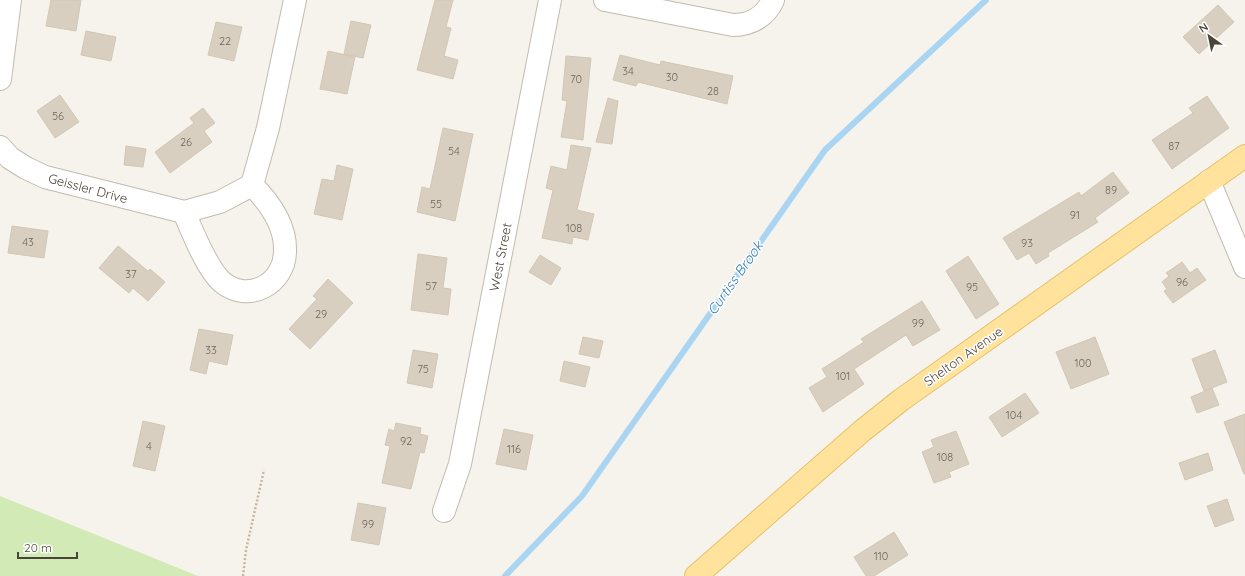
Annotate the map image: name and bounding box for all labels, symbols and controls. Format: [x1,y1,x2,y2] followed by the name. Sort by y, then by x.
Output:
[1189,16,1229,56] north arrow
[1196,20,1211,36] text: N
[219,34,231,48] house number: 22
[622,64,634,78] house number: 34
[666,70,678,84] house number: 30
[570,72,582,86] house number: 70
[707,84,719,98] house number: 28
[52,109,64,123] house number: 56
[180,135,192,149] house number: 26
[1168,139,1180,153] house number: 87
[448,144,460,158] house number: 54
[47,170,129,206] street label: Geissler Drive
[1105,183,1117,197] house number: 89
[430,197,442,211] house number: 55
[1070,208,1080,222] house number: 91
[486,221,514,293] street label: West Street
[566,221,582,235] house number: 108
[22,235,34,249] house number: 43
[703,236,768,318] water label: Curtiss Brook
[1021,236,1033,250] house number: 93
[125,267,137,281] house number: 37
[1176,275,1188,289] house number: 96
[425,279,437,293] house number: 57
[966,280,978,294] house number: 95
[315,307,327,321] house number: 29
[912,316,924,330] house number: 99
[920,323,1006,389] street label: Shelton Avenue
[205,343,217,357] house number: 33
[1074,356,1092,370] house number: 100
[417,362,429,376] house number: 75
[836,369,850,383] house number: 101
[1006,408,1022,422] house number: 104
[400,434,412,448] house number: 92
[146,439,152,453] house number: 4
[507,442,521,456] house number: 116
[937,450,953,464] house number: 108
[362,517,374,531] house number: 99
[18,534,77,560] scale bar
[24,540,52,555] text: 20 m
[874,549,888,563] house number: 110

